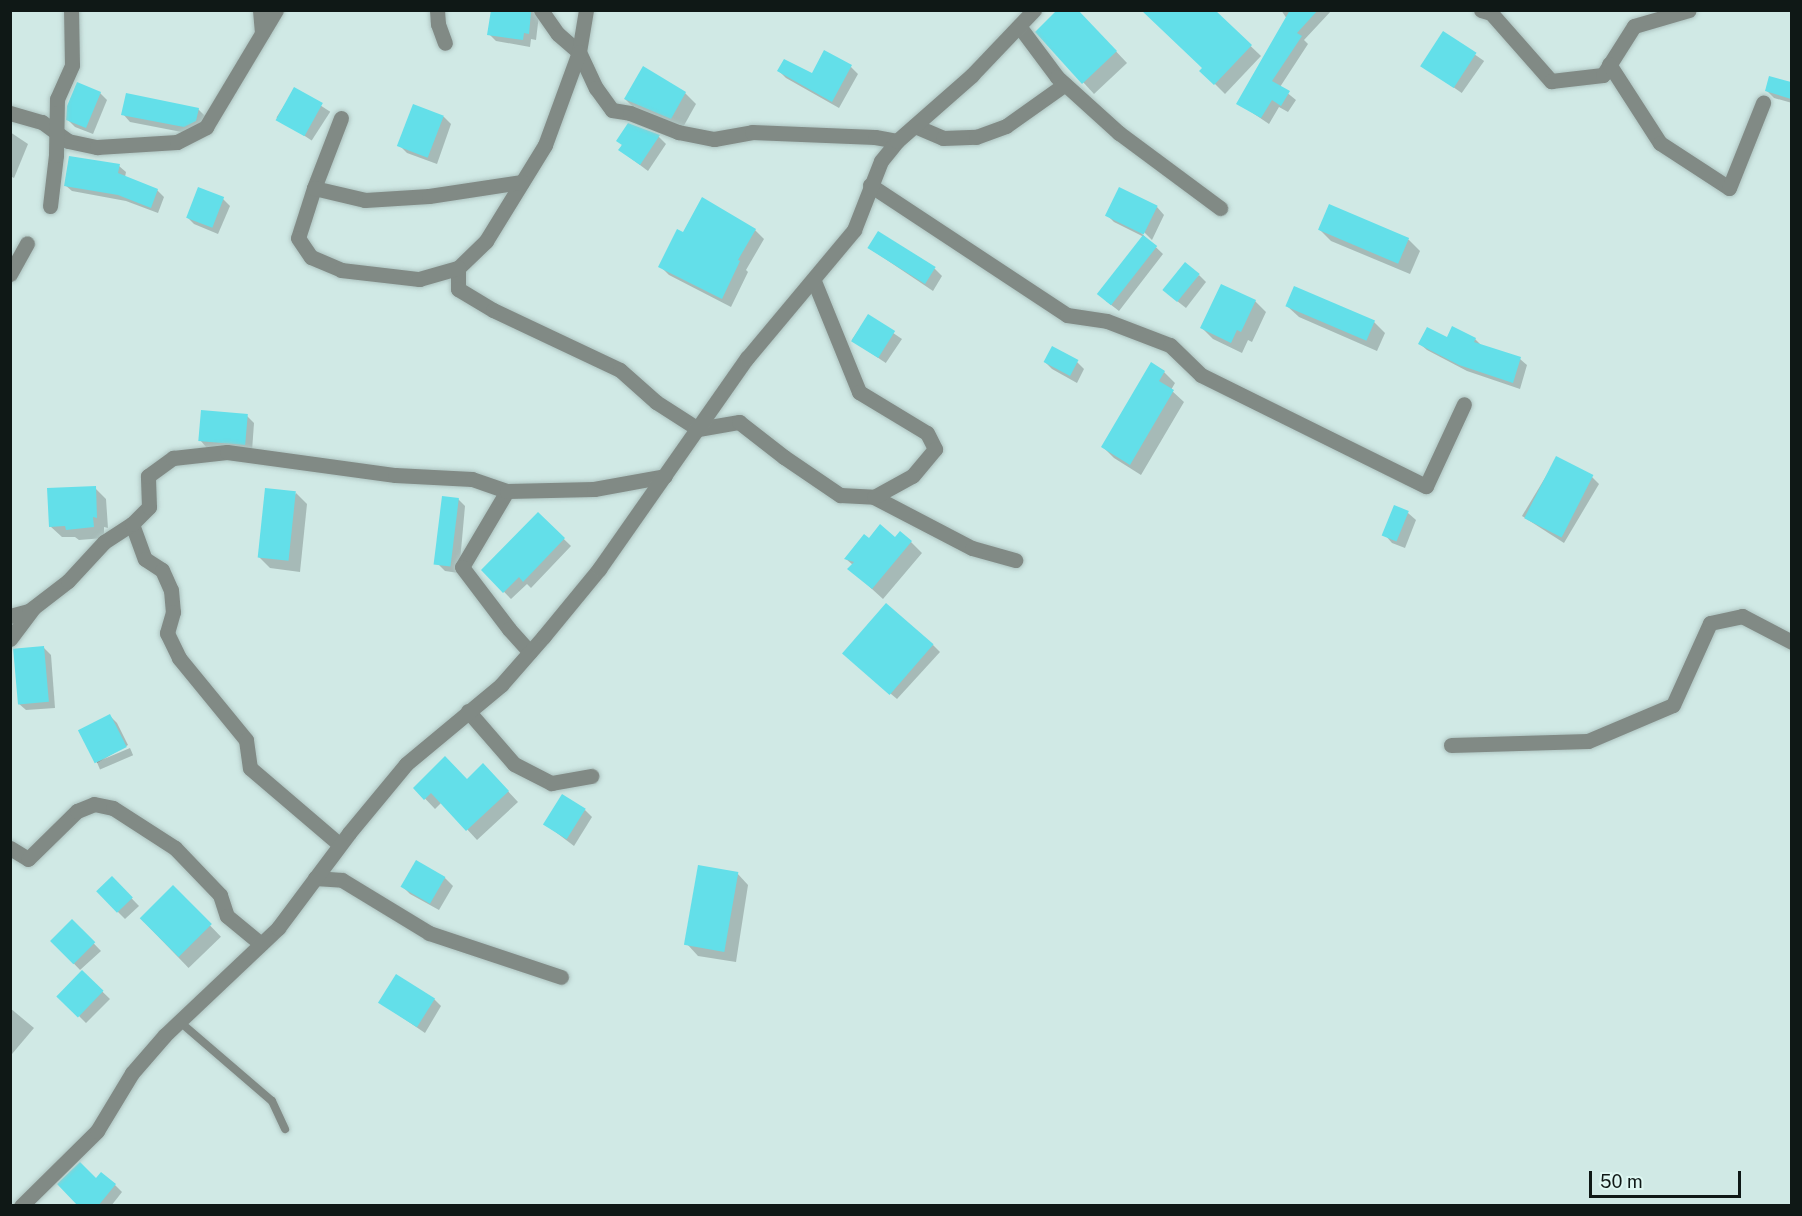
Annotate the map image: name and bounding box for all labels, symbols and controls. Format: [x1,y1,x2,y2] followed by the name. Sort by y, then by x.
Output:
[1592,1159,1744,1197] scale bar
[1600,1171,1643,1192] text: 50 m

